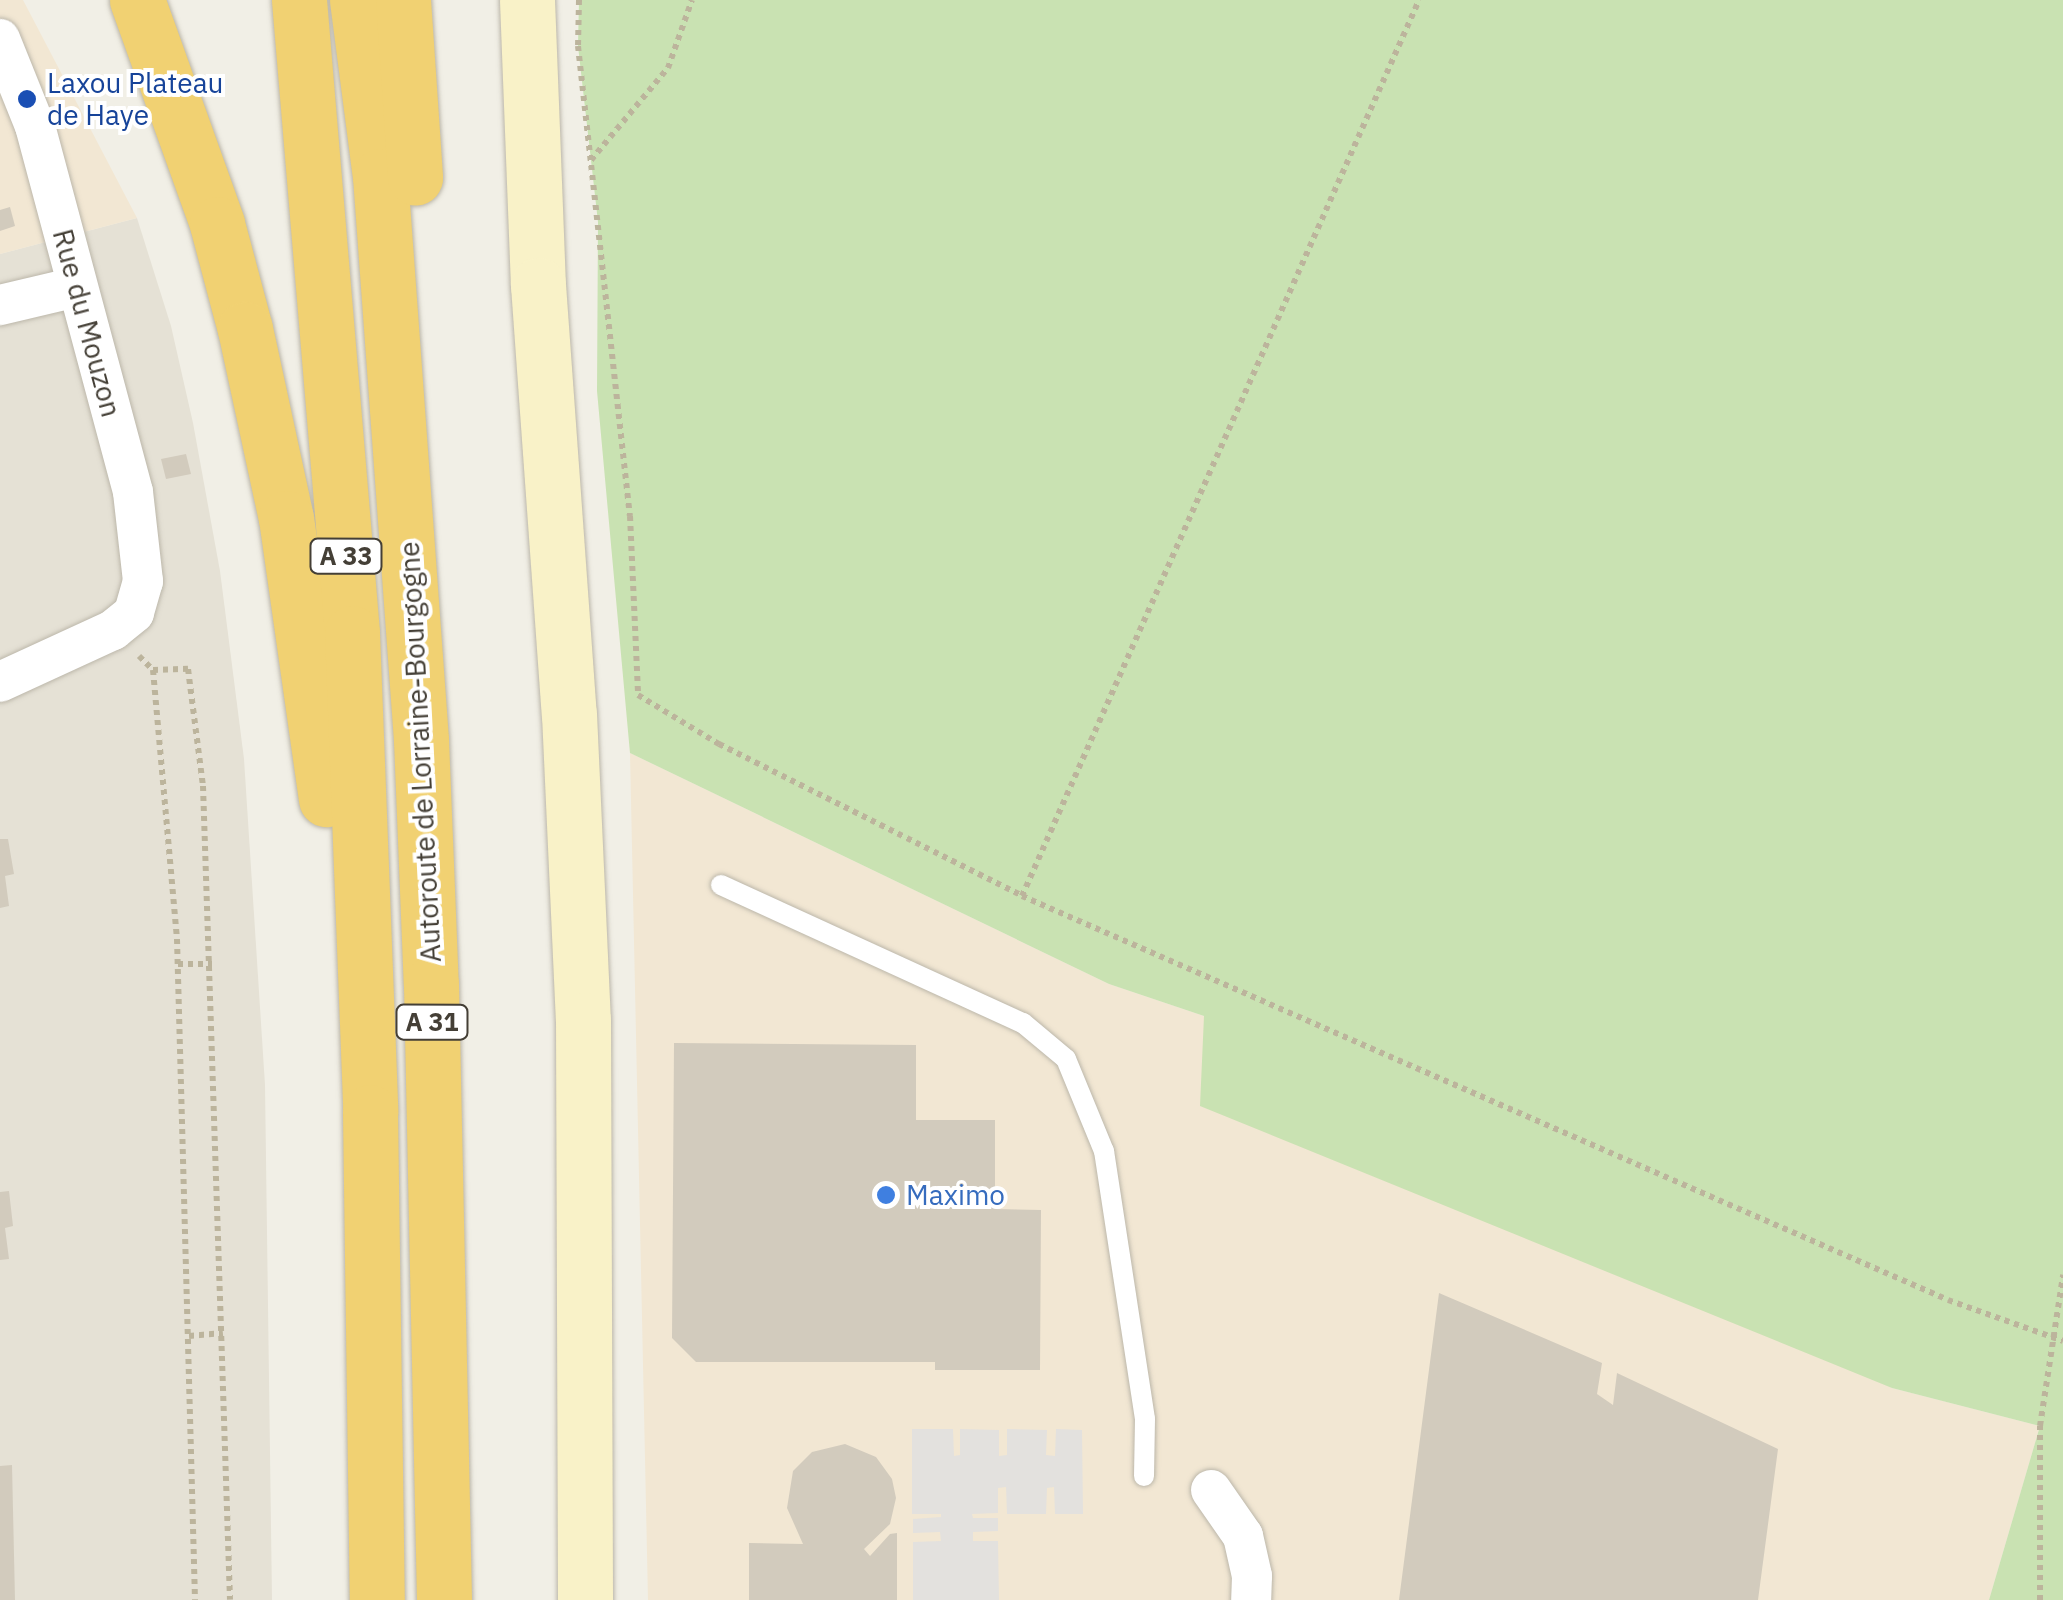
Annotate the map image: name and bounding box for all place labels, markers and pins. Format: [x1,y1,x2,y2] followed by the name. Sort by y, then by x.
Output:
[47,66,223,132] place label: Laxou Plateau de Haye
[16,88,38,110] marker: Laxou Plateau de Haye
[906,1178,1005,1212] place label: Maximo
[875,1184,897,1206] marker: Maximo

